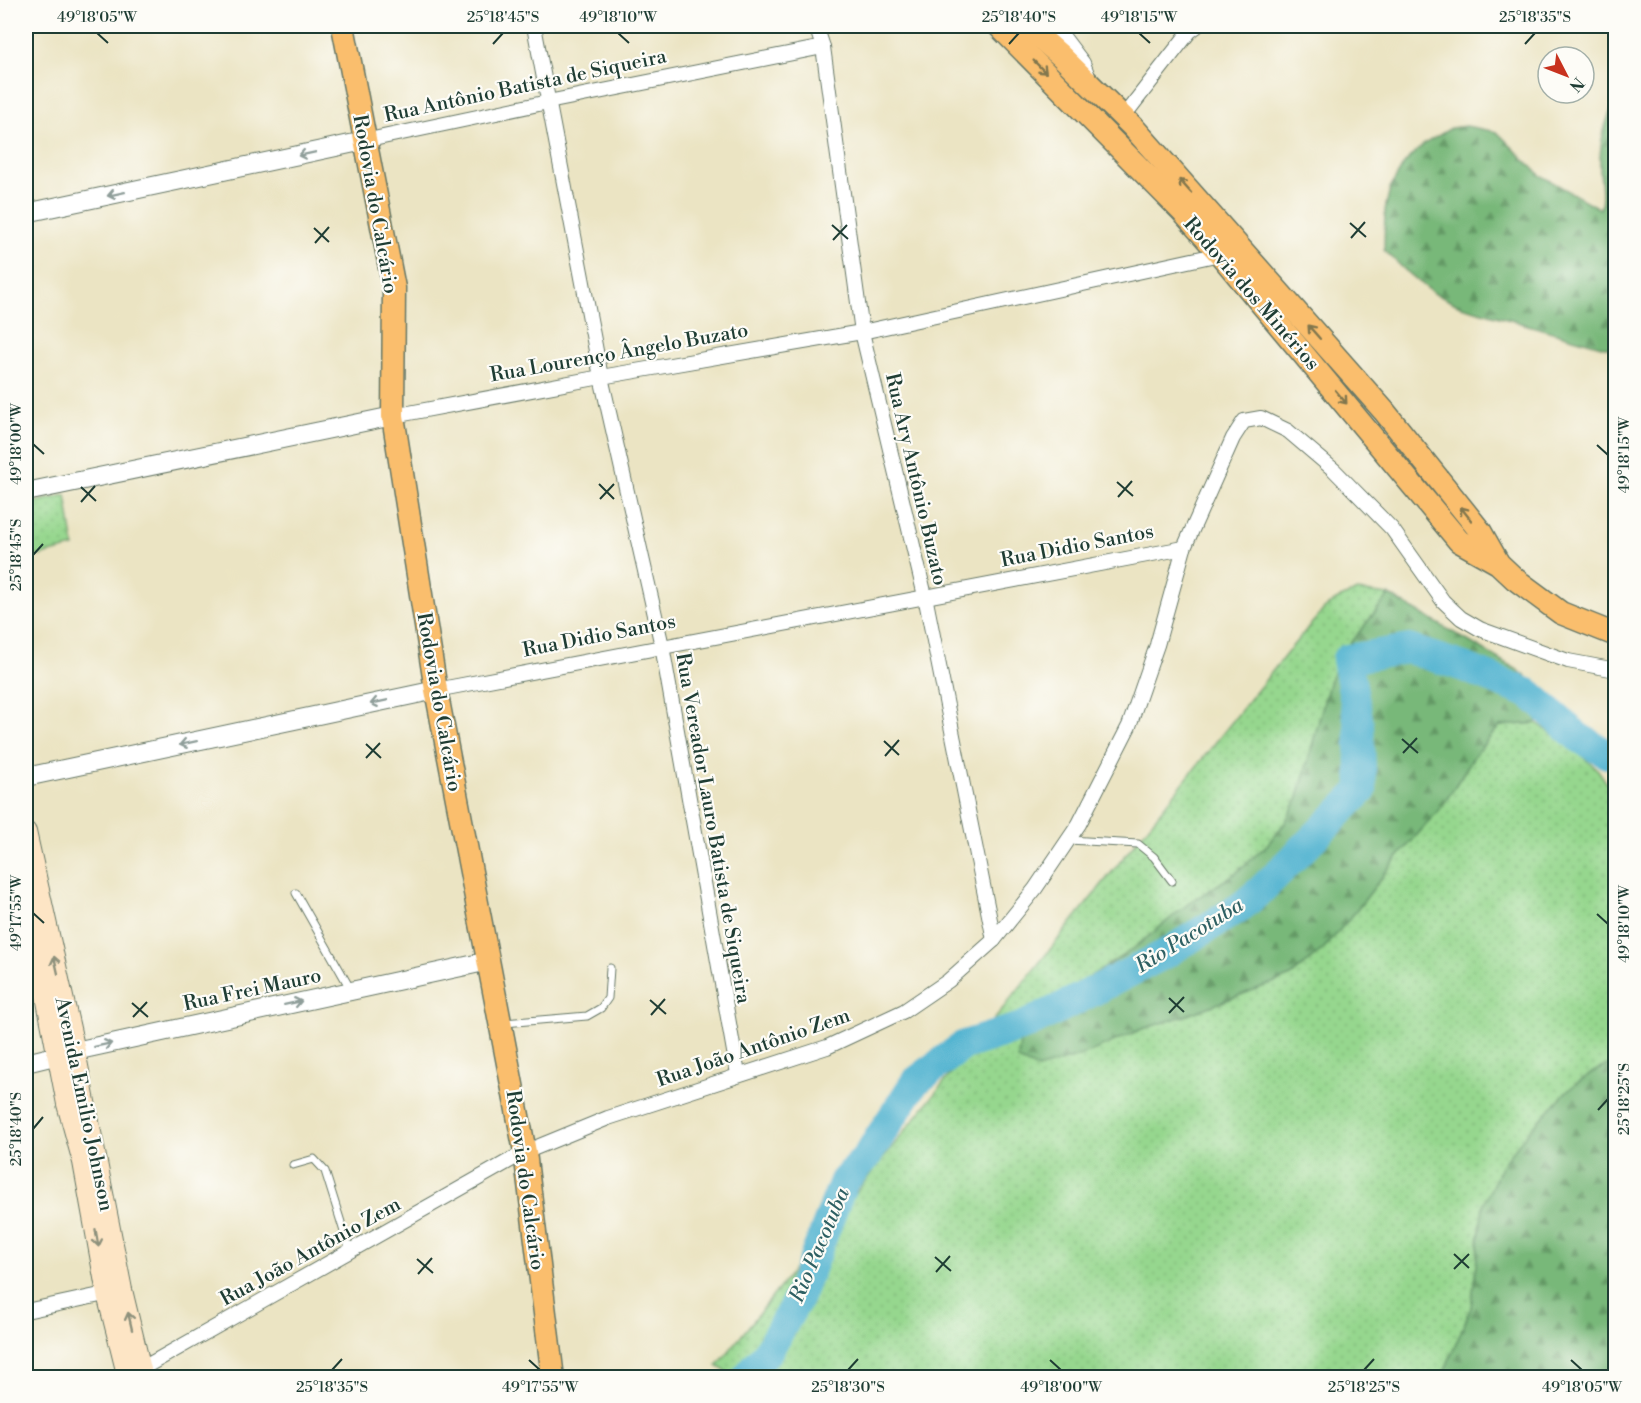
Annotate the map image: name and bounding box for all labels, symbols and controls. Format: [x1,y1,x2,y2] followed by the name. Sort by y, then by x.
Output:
[57,8,137,27] text: 49°18'05"W
[467,8,539,27] text: 25°18'45"S
[579,8,657,27] text: 49°18'10"W
[982,8,1056,27] text: 25°18'40"S
[1101,8,1178,27] text: 49°18'15"W
[1499,8,1571,27] text: 25°18'35"S
[382,44,670,129] street label: Rua Antônio Batista de Siqueira
[1536,45,1596,105] north arrow
[1033,59,1048,74] one-way arrow
[1565,73,1588,96] text: N
[346,113,403,296] street label: Rodovia do Calcário
[298,148,317,160] one-way arrow
[1178,179,1192,194] one-way arrow
[107,189,127,200] one-way arrow
[1177,212,1324,376] street label: Rodovia dos Minérios
[488,317,750,389] street label: Rua Lourenço Ângelo Buzato
[1307,325,1321,340] one-way arrow
[879,371,952,588] street label: Rua Ary Antônio Buzato
[1334,389,1347,405] one-way arrow
[7,403,26,485] text: 49°18'00"W
[1615,416,1634,493] text: 49°18'15"W
[1460,506,1473,522] one-way arrow
[7,519,26,591] text: 25°18'45"S
[999,519,1156,574] street label: Rua Didio Santos
[521,609,678,664] street label: Rua Didio Santos
[410,611,467,794] street label: Rodovia do Calcário
[669,651,756,1007] street label: Rua Vereador Lauro Batista de Siqueira
[369,697,388,709] one-way arrow
[179,738,198,749] one-way arrow
[7,875,26,951] text: 49°17'55"W
[1615,885,1634,963] text: 49°18'10"W
[1130,892,1249,980] water label: Rio Pacotuba
[49,956,61,975] one-way arrow
[181,964,324,1017] street label: Rua Frei Mauro
[48,994,118,1214] street label: Avenida Emilio Johnson
[284,997,303,1009] one-way arrow
[653,1003,854,1093] street label: Rua João Antônio Zem
[93,1038,112,1050] one-way arrow
[1615,1063,1634,1135] text: 25°18'25"S
[500,1089,550,1272] street label: Rodovia do Calcário
[7,1092,26,1166] text: 25°18'40"S
[784,1184,856,1308] water label: Rio Pacotuba
[216,1192,406,1312] street label: Rua João Antônio Zem
[92,1228,103,1248] one-way arrow
[123,1311,135,1330] one-way arrow
[296,1378,368,1397] text: 25°18'35"S
[502,1378,578,1397] text: 49°17'55"W
[811,1378,885,1397] text: 25°18'30"S
[1020,1378,1102,1397] text: 49°18'00"W
[1328,1378,1400,1397] text: 25°18'25"S
[1542,1378,1622,1397] text: 49°18'05"W

